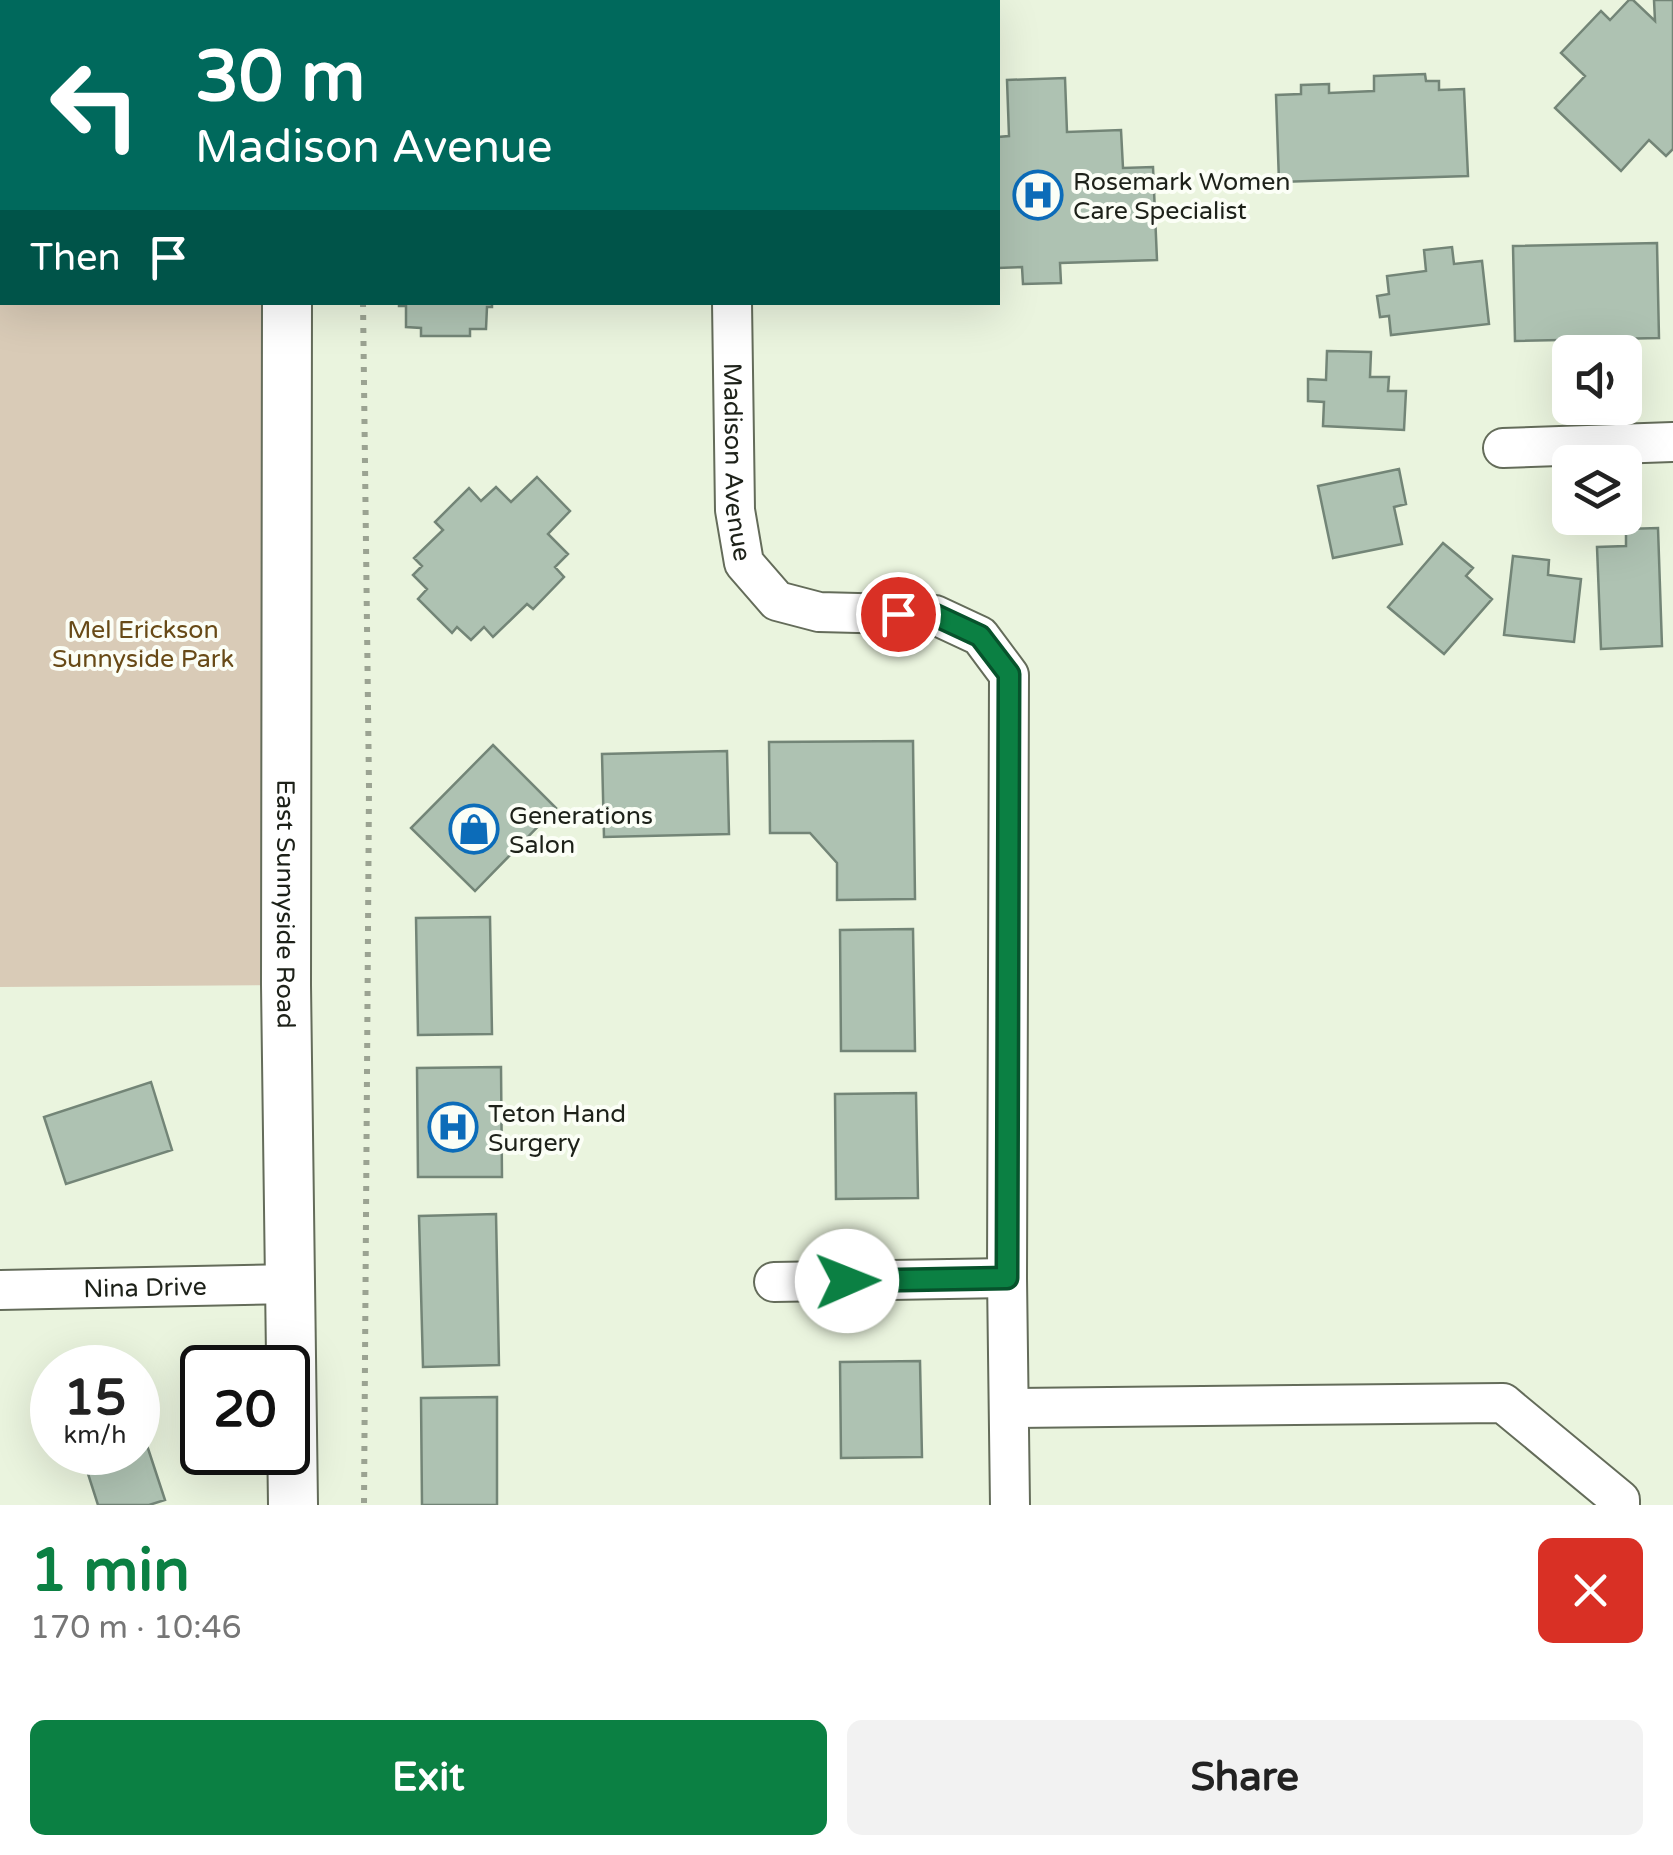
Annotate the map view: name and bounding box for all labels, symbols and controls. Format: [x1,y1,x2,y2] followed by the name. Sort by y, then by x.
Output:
[195,36,365,120] text: 30 m
[30,40,160,170] icon: left
[195,121,552,175] text: Madison Avenue
[1073,167,1291,226] place label: Rosemark Women Care Specialist
[1012,169,1064,221] hospital icon: Rosemark Women Care Specialist
[141,230,196,285] icon: arrive
[30,235,121,281] text: Then
[1552,335,1642,535] map controls
[1552,335,1642,425] button: sound
[717,362,757,563] street label: Madison Avenue
[1552,445,1642,535] button: layers
[856,572,941,657] pin
[871,587,926,642] icon: arrive
[52,615,234,674] park label: Mel Erickson Sunnyside Park
[270,779,301,1029] street label: East Sunnyside Road
[509,801,653,860] place label: Generations Salon
[448,803,500,855] shop icon: Generations Salon
[488,1099,626,1158] place label: Teton Hand Surgery
[427,1101,479,1153] hospital icon: Teton Hand Surgery
[795,1229,899,1333] position arrow
[83,1272,207,1304] street label: Nina Drive
[180,1345,310,1475] speed limit sign: 20
[64,1368,126,1428] text: 15
[64,1420,126,1450] text: km/h
[30,1535,190,1607] text: 1 min
[1538,1538,1643,1643] button: close
[30,1609,242,1647] text: 170 m · 10:46
[30,1720,827,1835] button: Exit
[847,1720,1643,1835] button: Share

